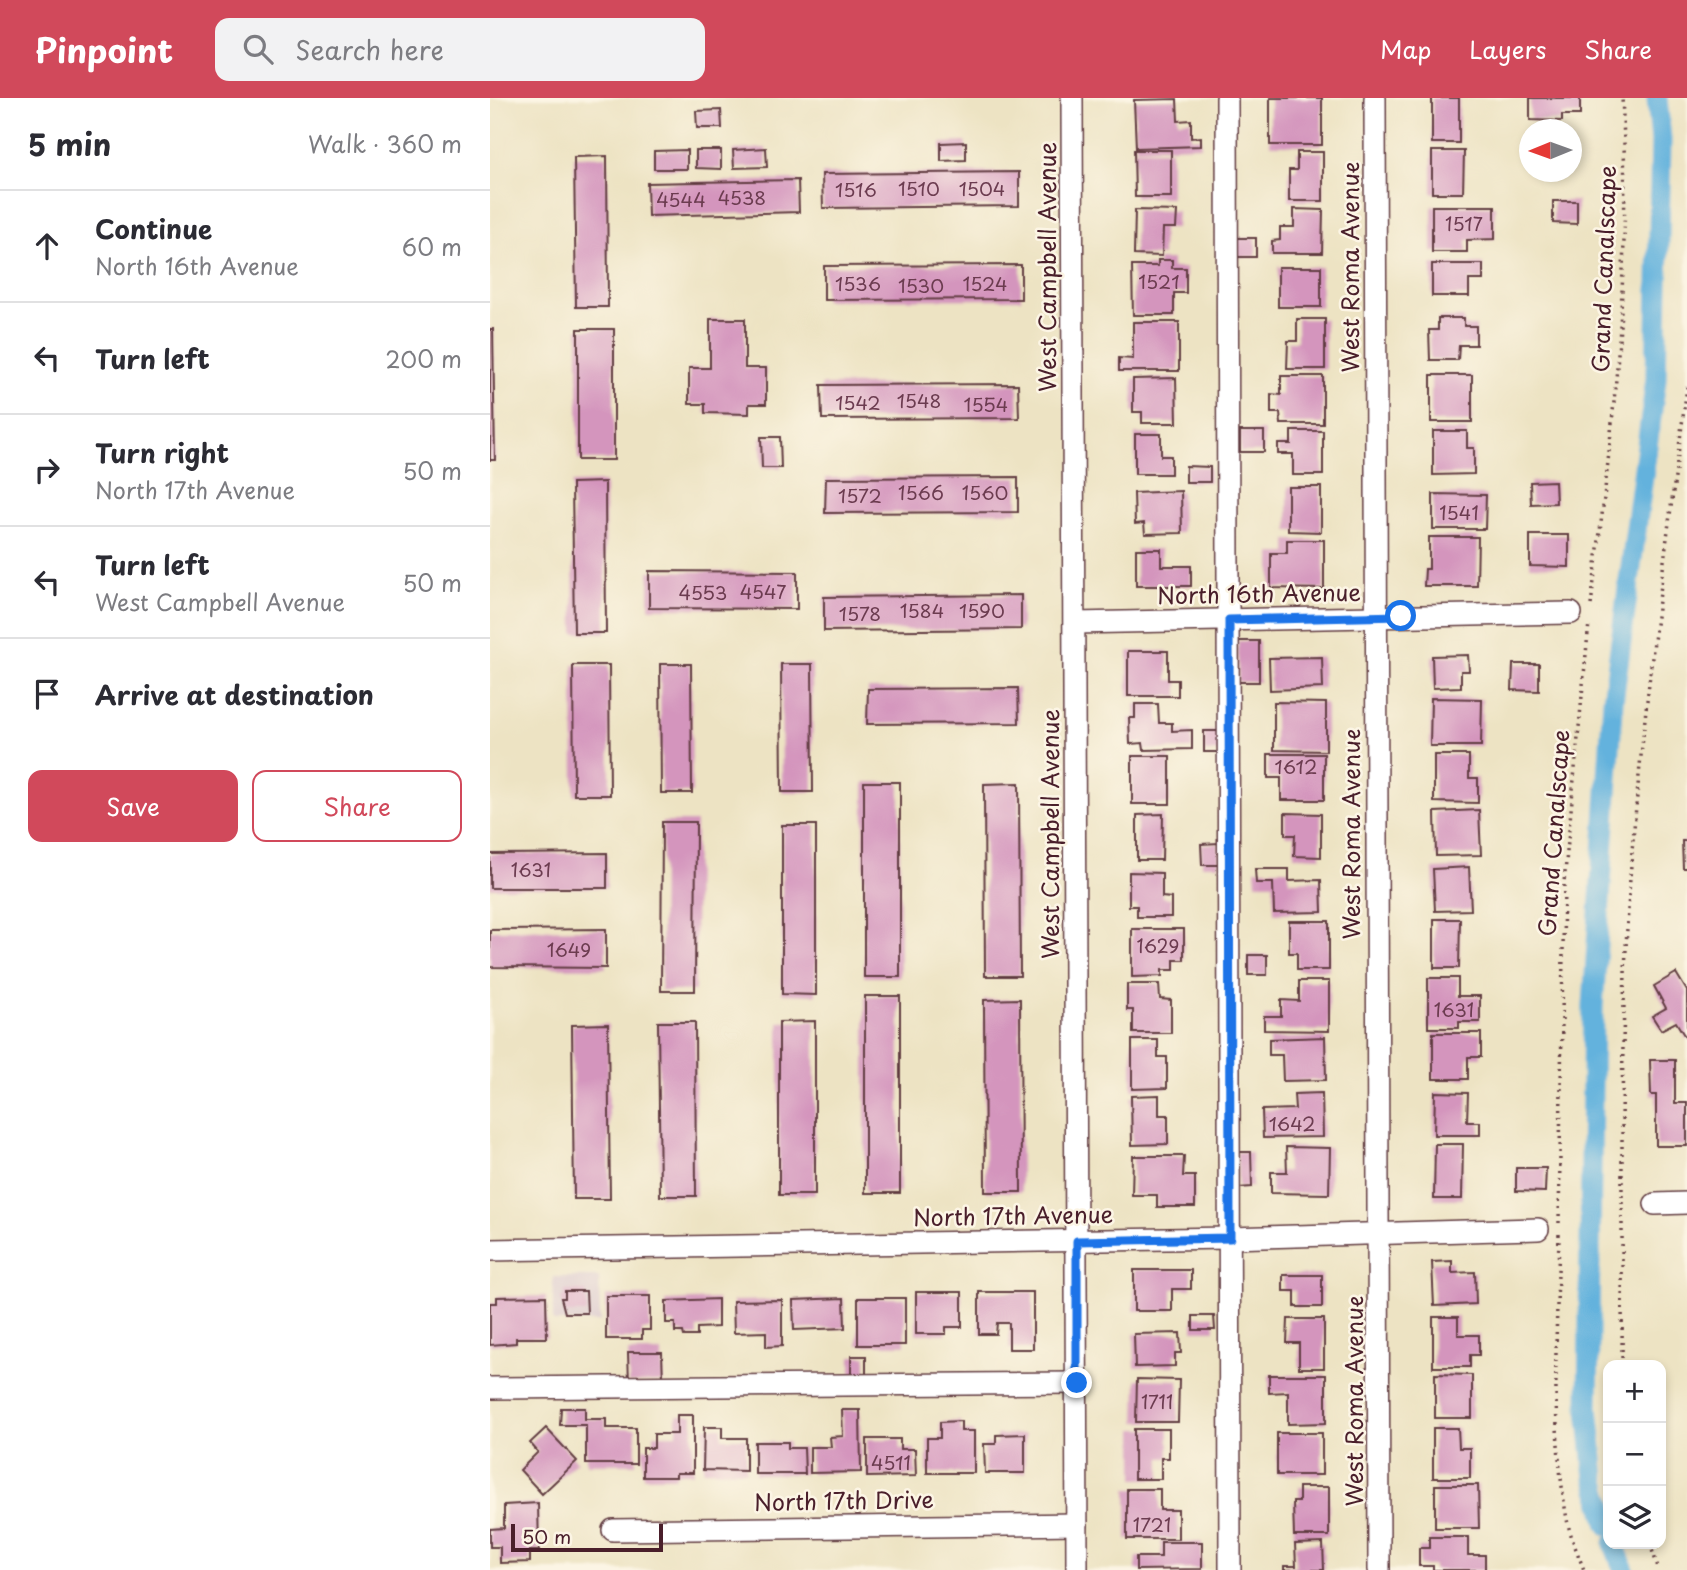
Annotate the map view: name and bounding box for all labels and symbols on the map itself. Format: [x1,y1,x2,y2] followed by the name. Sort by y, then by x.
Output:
[1519,119,1582,182] north arrow
[1029,142,1064,392] street label: West Campbell Avenue
[1332,162,1367,372] street label: West Roma Avenue
[1582,165,1624,373] street label: Grand Canalscape
[898,174,940,202] house number: 1510
[959,174,1005,202] house number: 1504
[835,175,877,203] house number: 1516
[718,183,766,211] house number: 4538
[656,185,706,213] house number: 4544
[1445,209,1483,237] house number: 1517
[1138,267,1180,295] house number: 1521
[835,269,881,297] house number: 1536
[963,269,1007,297] house number: 1524
[898,271,944,299] house number: 1530
[897,386,941,414] house number: 1548
[835,388,881,416] house number: 1542
[964,390,1008,418] house number: 1554
[898,478,944,506] house number: 1566
[962,478,1008,506] house number: 1560
[838,481,882,509] house number: 1572
[1439,498,1479,526] house number: 1541
[1157,574,1361,612] street label: North 16th Avenue
[740,577,786,605] house number: 4547
[679,578,727,606] house number: 4553
[900,596,944,624] house number: 1584
[959,596,1005,624] house number: 1590
[839,599,881,627] house number: 1578
[1385,600,1416,631] route start
[1032,709,1067,959] street label: West Campbell Avenue
[1528,728,1578,938] street label: Grand Canalscape
[1333,729,1368,939] street label: West Roma Avenue
[1275,752,1317,780] house number: 1612
[511,855,551,883] house number: 1631
[1137,931,1179,959] house number: 1629
[547,935,591,963] house number: 1649
[1434,995,1474,1023] house number: 1631
[1269,1109,1315,1137] house number: 1642
[913,1196,1113,1234] street label: North 17th Avenue
[1336,1296,1371,1506] street label: West Roma Avenue
[1061,1367,1092,1398] route end
[1141,1387,1173,1415] house number: 1711
[871,1448,911,1476] house number: 4511
[754,1481,934,1519] street label: North 17th Drive
[1133,1510,1171,1538] house number: 1721
[511,1521,663,1553] scale bar

